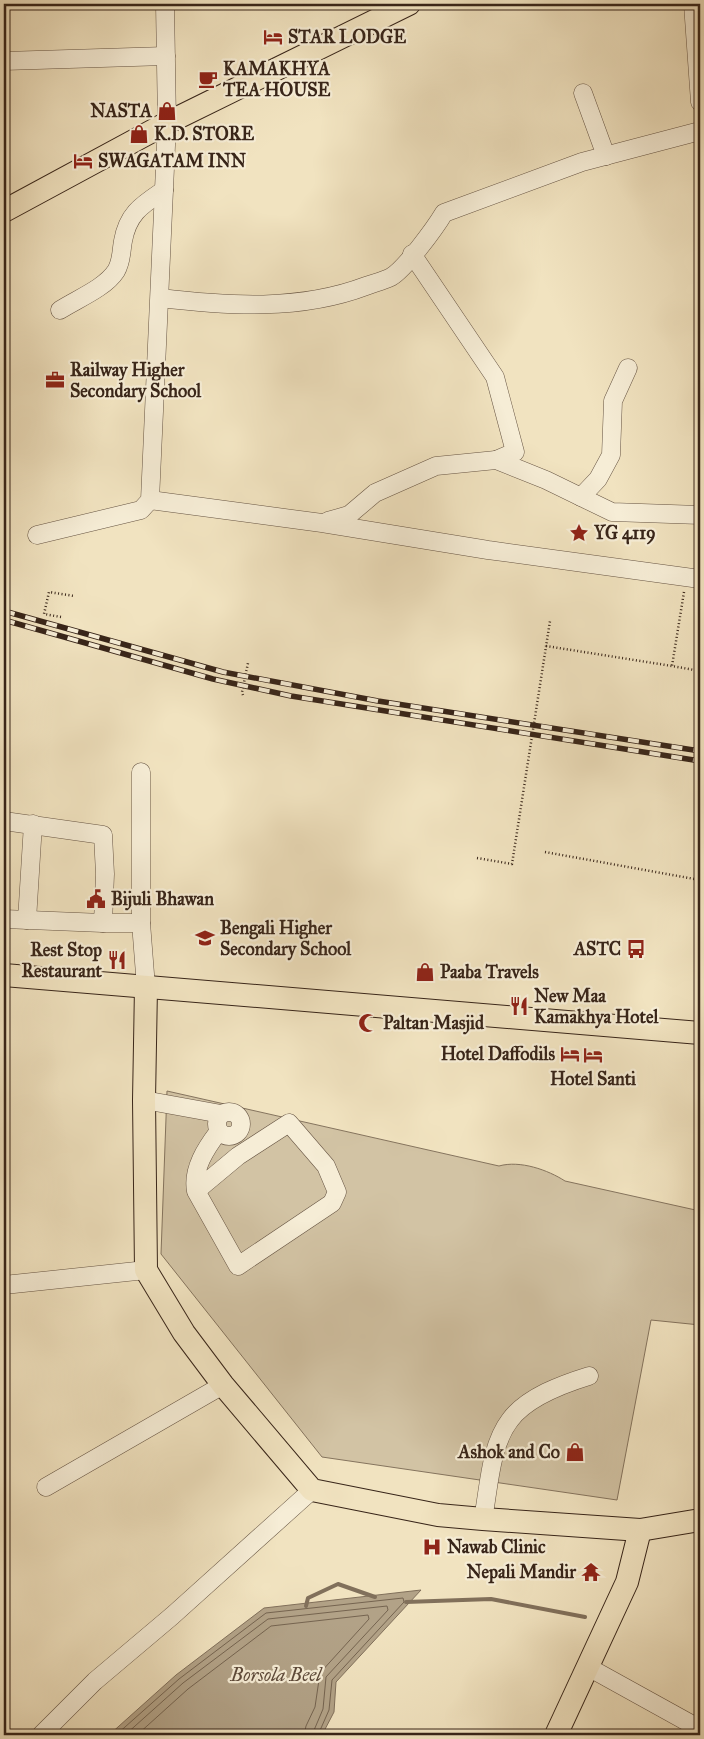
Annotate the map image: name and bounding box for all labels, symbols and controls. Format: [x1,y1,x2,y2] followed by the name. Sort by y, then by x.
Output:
[262,26,284,48] hotel icon: STAR LODGE
[288,26,406,48] place label: STAR LODGE
[222,58,331,101] place label: KAMAKHYA TEA HOUSE
[197,68,219,90] cafe icon: KAMAKHYA TEA HOUSE
[90,100,153,122] place label: NASTA
[156,100,178,122] shop icon: NASTA
[128,123,150,145] shop icon: K.D. STORE
[154,123,254,145] place label: K.D. STORE
[72,150,94,172] hotel icon: SWAGATAM INN
[98,150,247,172] place label: SWAGATAM INN
[70,359,202,403] place label: Railway Higher Secondary School
[44,369,66,391] office icon: Railway Higher Secondary School
[568,522,590,544] place icon: YG 4119
[593,522,656,545] place label: YG 4119
[85,888,107,910] public building icon: Bijuli Bhawan
[111,888,214,911] place label: Bijuli Bhawan
[220,917,352,961] place label: Bengali Higher Secondary School
[194,927,216,949] school or university icon: Bengali Higher Secondary School
[573,938,621,960] place label: ASTC
[625,938,647,960] bus stop icon: ASTC
[21,939,103,982] place label: Rest Stop Restaurant
[106,949,128,971] restaurant icon: Rest Stop Restaurant
[414,961,436,983] shop icon: Paaba Travels
[440,961,539,983] place label: Paaba Travels
[534,985,659,1029] place label: New Maa Kamakhya Hotel
[508,995,530,1017] restaurant icon: New Maa Kamakhya Hotel
[357,1012,379,1034] mosque icon: Paltan Masjid
[383,1012,485,1035] place label: Paltan Masjid
[441,1043,555,1065] place label: Hotel Daffodils
[559,1043,581,1065] hotel icon: Hotel Daffodils
[582,1044,604,1066] hotel icon: Hotel Santi
[550,1068,637,1090] place label: Hotel Santi
[457,1441,560,1463] place label: Ashok and Co
[564,1441,586,1463] shop icon: Ashok and Co
[421,1536,443,1558] hospital icon: Nawab Clinic
[447,1536,546,1558] place label: Nawab Clinic
[467,1561,577,1584] place label: Nepali Mandir
[580,1561,602,1583] temple icon: Nepali Mandir
[230,1663,323,1686] water label: Borsola Beel

